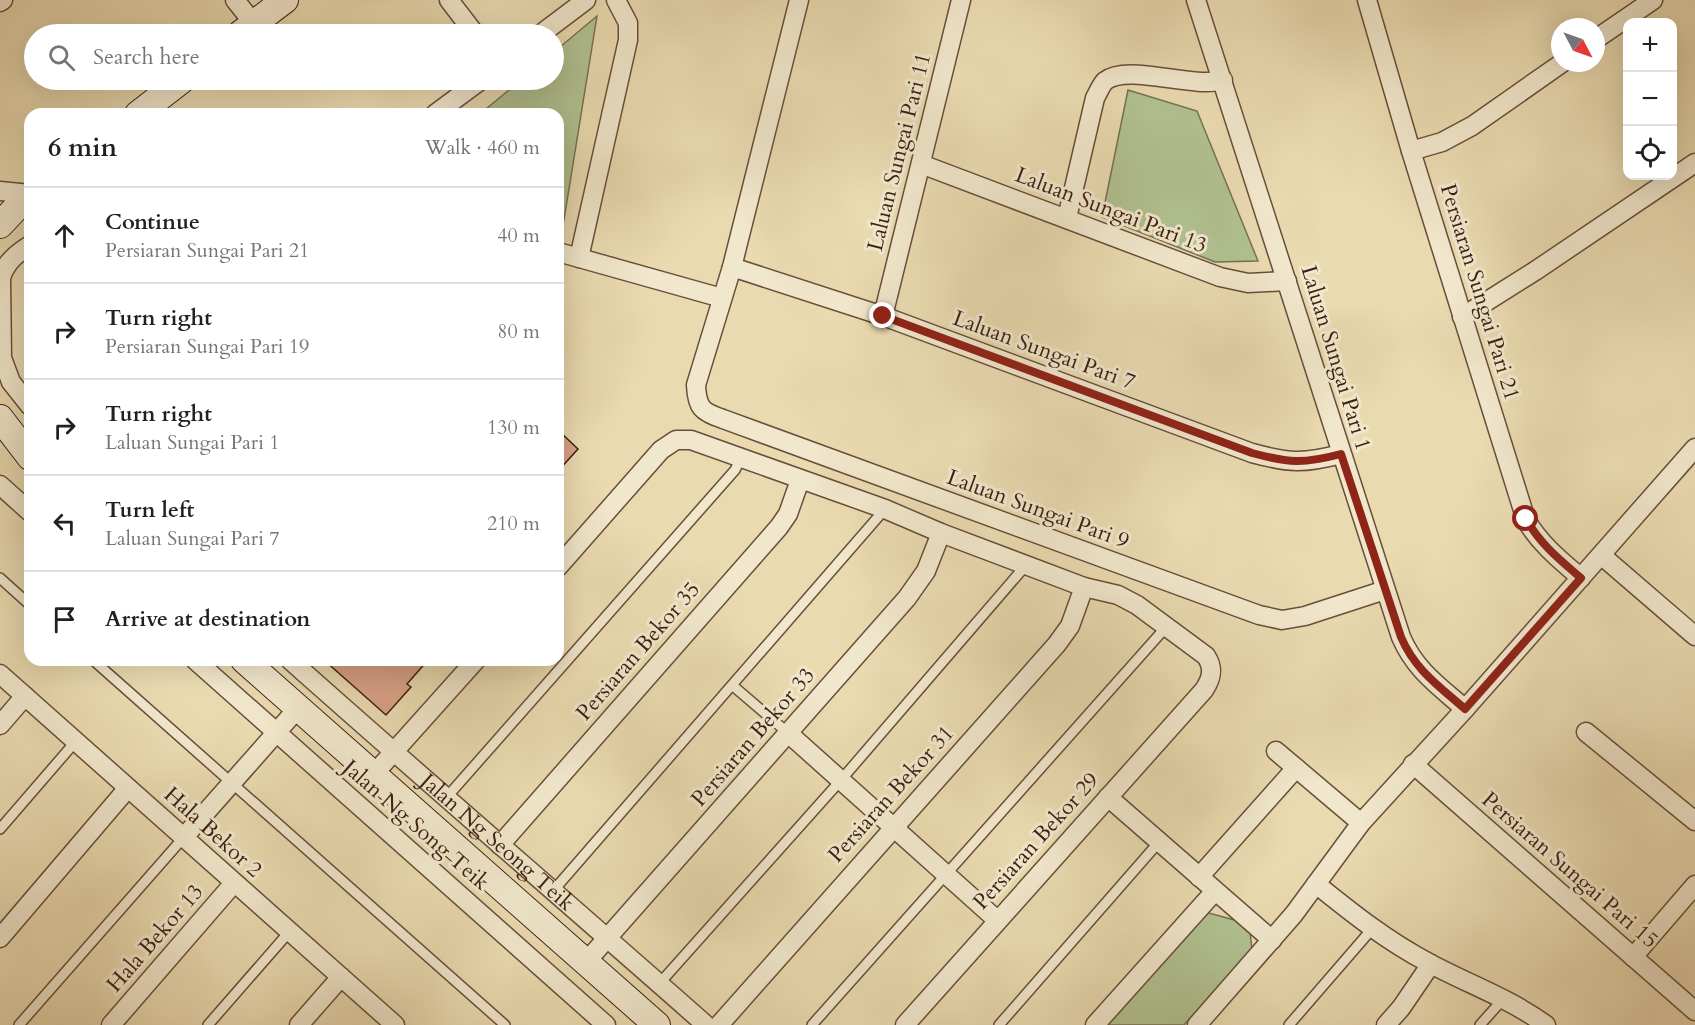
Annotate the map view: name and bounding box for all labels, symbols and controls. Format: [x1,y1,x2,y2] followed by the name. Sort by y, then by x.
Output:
[1551,18,1605,72] north arrow
[1623,18,1677,180] map controls
[1623,18,1677,72] button: +
[24,24,564,90] search box
[45,41,78,74] icon: search
[93,42,200,72] text: Search here
[860,50,938,254] street label: Laluan Sungai Pari 11
[1623,72,1677,126] button: −
[1623,126,1677,180] button: locate
[48,130,117,165] text: 6 min
[425,134,540,161] text: Walk · 460 m
[1011,160,1211,260] street label: Laluan Sungai Pari 13
[1433,180,1527,404] street label: Persiaran Sungai Pari 21
[105,207,200,237] text: Continue
[48,219,81,252] icon: ahead
[497,222,540,249] text: 40 m
[105,237,309,264] text: Persiaran Sungai Pari 21
[1294,262,1378,454] street label: Laluan Sungai Pari 1
[869,302,895,328] route end
[105,303,212,333] text: Turn right
[949,303,1139,397] street label: Laluan Sungai Pari 7
[48,315,81,348] icon: right
[497,318,540,345] text: 80 m
[105,333,309,360] text: Persiaran Sungai Pari 19
[105,399,212,429] text: Turn right
[48,411,81,444] icon: right
[487,414,540,441] text: 130 m
[105,429,279,456] text: Laluan Sungai Pari 1
[943,462,1133,556] street label: Laluan Sungai Pari 9
[105,495,194,525] text: Turn left
[1512,505,1538,531] route start
[48,507,81,540] icon: left
[487,510,540,537] text: 210 m
[105,525,279,552] text: Laluan Sungai Pari 7
[569,575,707,727] street label: Persiaran Bekor 35
[48,603,81,636] icon: arrive
[105,604,310,634] text: Arrive at destination
[684,661,822,813] street label: Persiaran Bekor 33
[821,719,961,869] street label: Persiaran Bekor 31
[334,751,496,897] street label: Jalan Ng Song Teik
[412,765,581,918] street label: Jalan Ng Seong Teik
[966,766,1106,916] street label: Persiaran Bekor 29
[157,780,269,884] street label: Hala Bekor 2
[1475,785,1665,955] street label: Persiaran Sungai Pari 15
[100,878,210,998] street label: Hala Bekor 13

